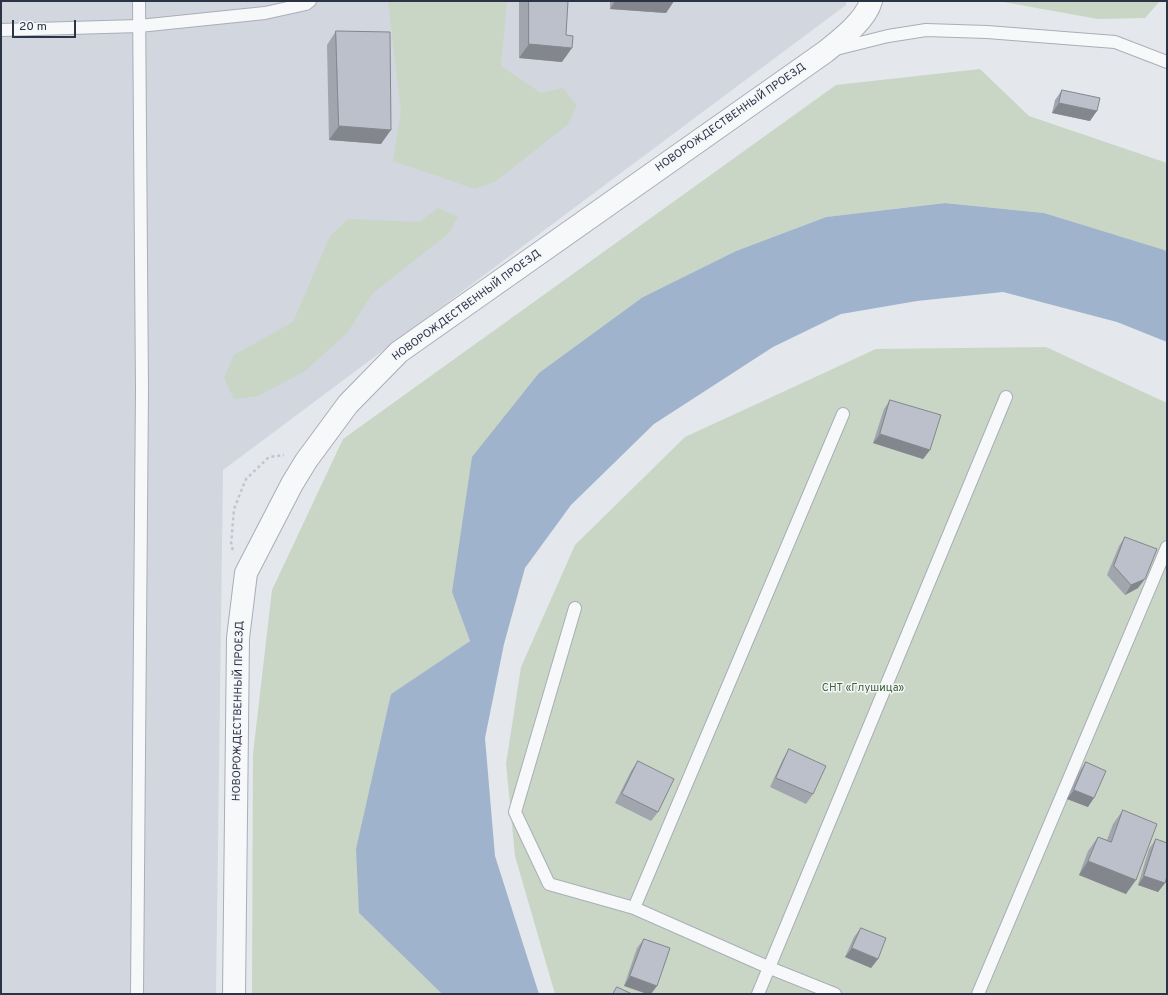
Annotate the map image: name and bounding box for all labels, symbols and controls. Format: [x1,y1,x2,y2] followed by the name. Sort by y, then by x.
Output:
[14,12,78,38] scale bar
[19,19,47,35] text: 20 m
[653,61,809,175] street label: НОВОРОЖДЕСТВЕННЫЙ ПРОЕЗД
[390,248,544,364] street label: НОВОРОЖДЕСТВЕННЫЙ ПРОЕЗД
[231,621,247,801] street label: НОВОРОЖДЕСТВЕННЫЙ ПРОЕЗД
[822,682,904,696] park label: СНТ «Глушица»

